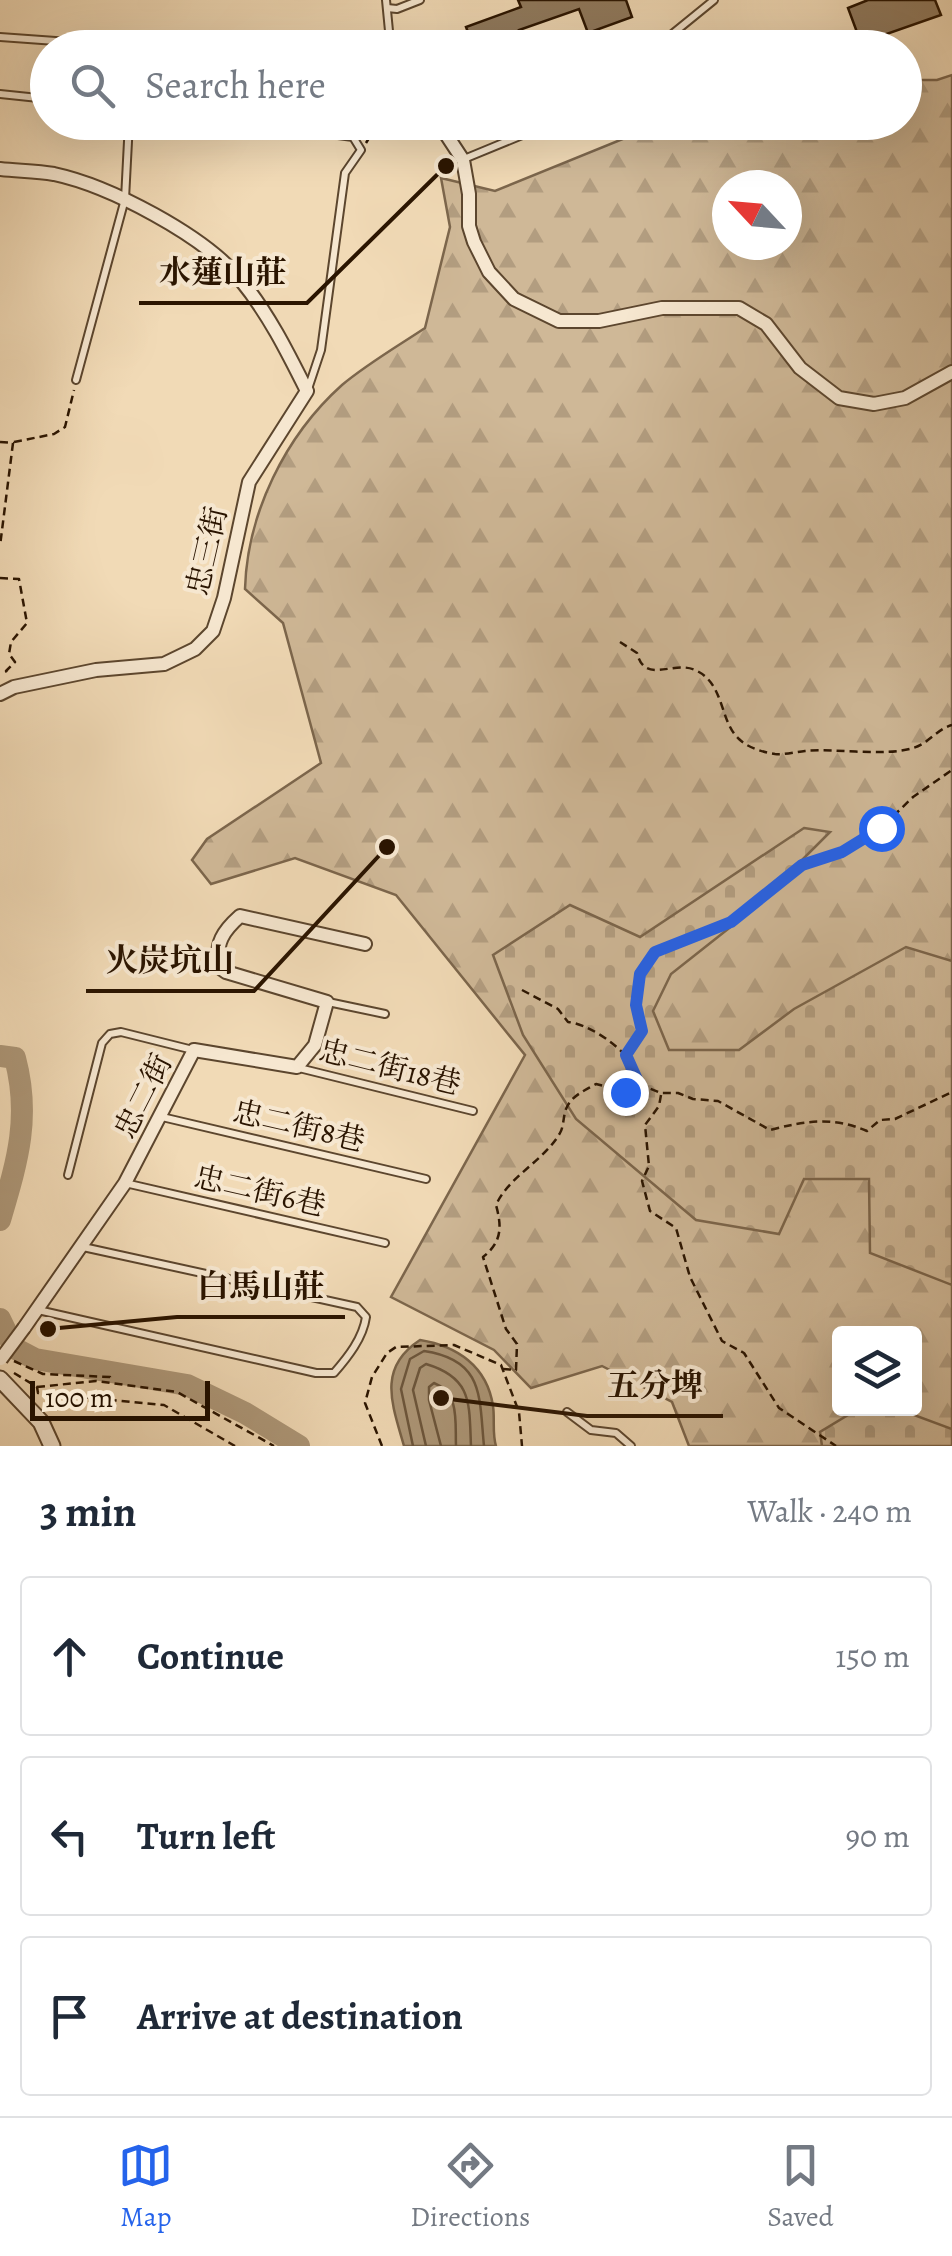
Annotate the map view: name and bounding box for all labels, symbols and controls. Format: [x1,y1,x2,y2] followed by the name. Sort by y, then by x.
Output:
[30,30,922,140] search box
[65,58,120,113] icon: search
[145,59,326,111] text: Search here
[712,170,802,260] north arrow
[139,241,307,303] callout: 水蓮山莊
[159,250,287,294] text: 水蓮山莊
[177,503,237,599] street label: 忠三街
[859,806,905,852] route start
[86,929,254,991] callout: 火炭坑山
[106,938,234,982] text: 火炭坑山
[315,1030,465,1104] street label: 忠二街18巷
[105,1047,181,1145] street label: 忠二街
[603,1070,649,1116] route end
[229,1091,369,1161] street label: 忠二街8巷
[190,1156,330,1226] street label: 忠二街6巷
[177,1255,345,1317] callout: 白馬山莊
[197,1264,325,1308] text: 白馬山莊
[832,1326,922,1416] map controls
[832,1326,922,1416] button: layers
[587,1354,723,1416] callout: 五分埤
[607,1363,703,1407] text: 五分埤
[30,1376,210,1420] scale bar
[45,1379,113,1417] text: 100 m
[40,1483,136,1540] text: 3 min
[747,1489,912,1533] text: Walk · 240 m
[42,1629,97,1684] icon: ahead
[137,1630,284,1682] text: Continue
[835,1634,910,1678] text: 150 m
[42,1809,97,1864] icon: left
[137,1810,276,1862] text: Turn left
[845,1814,910,1858] text: 90 m
[42,1989,97,2044] icon: arrive
[137,1990,463,2042] text: Arrive at destination
[118,2138,173,2236] tab: Map
[410,2138,530,2236] tab: Directions
[767,2138,834,2236] tab: Saved

